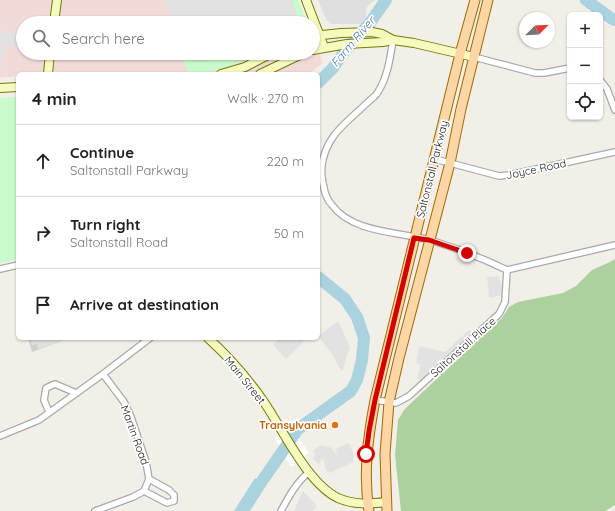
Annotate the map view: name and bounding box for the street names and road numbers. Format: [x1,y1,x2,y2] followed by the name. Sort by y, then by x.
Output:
[413,119,451,219] street label: Saltonstall Parkway
[505,156,567,182] street label: Joyce Road
[427,314,499,380] street label: Saltonstall Place
[221,353,269,407] street label: Main Street
[118,403,152,467] street label: Martin Road

